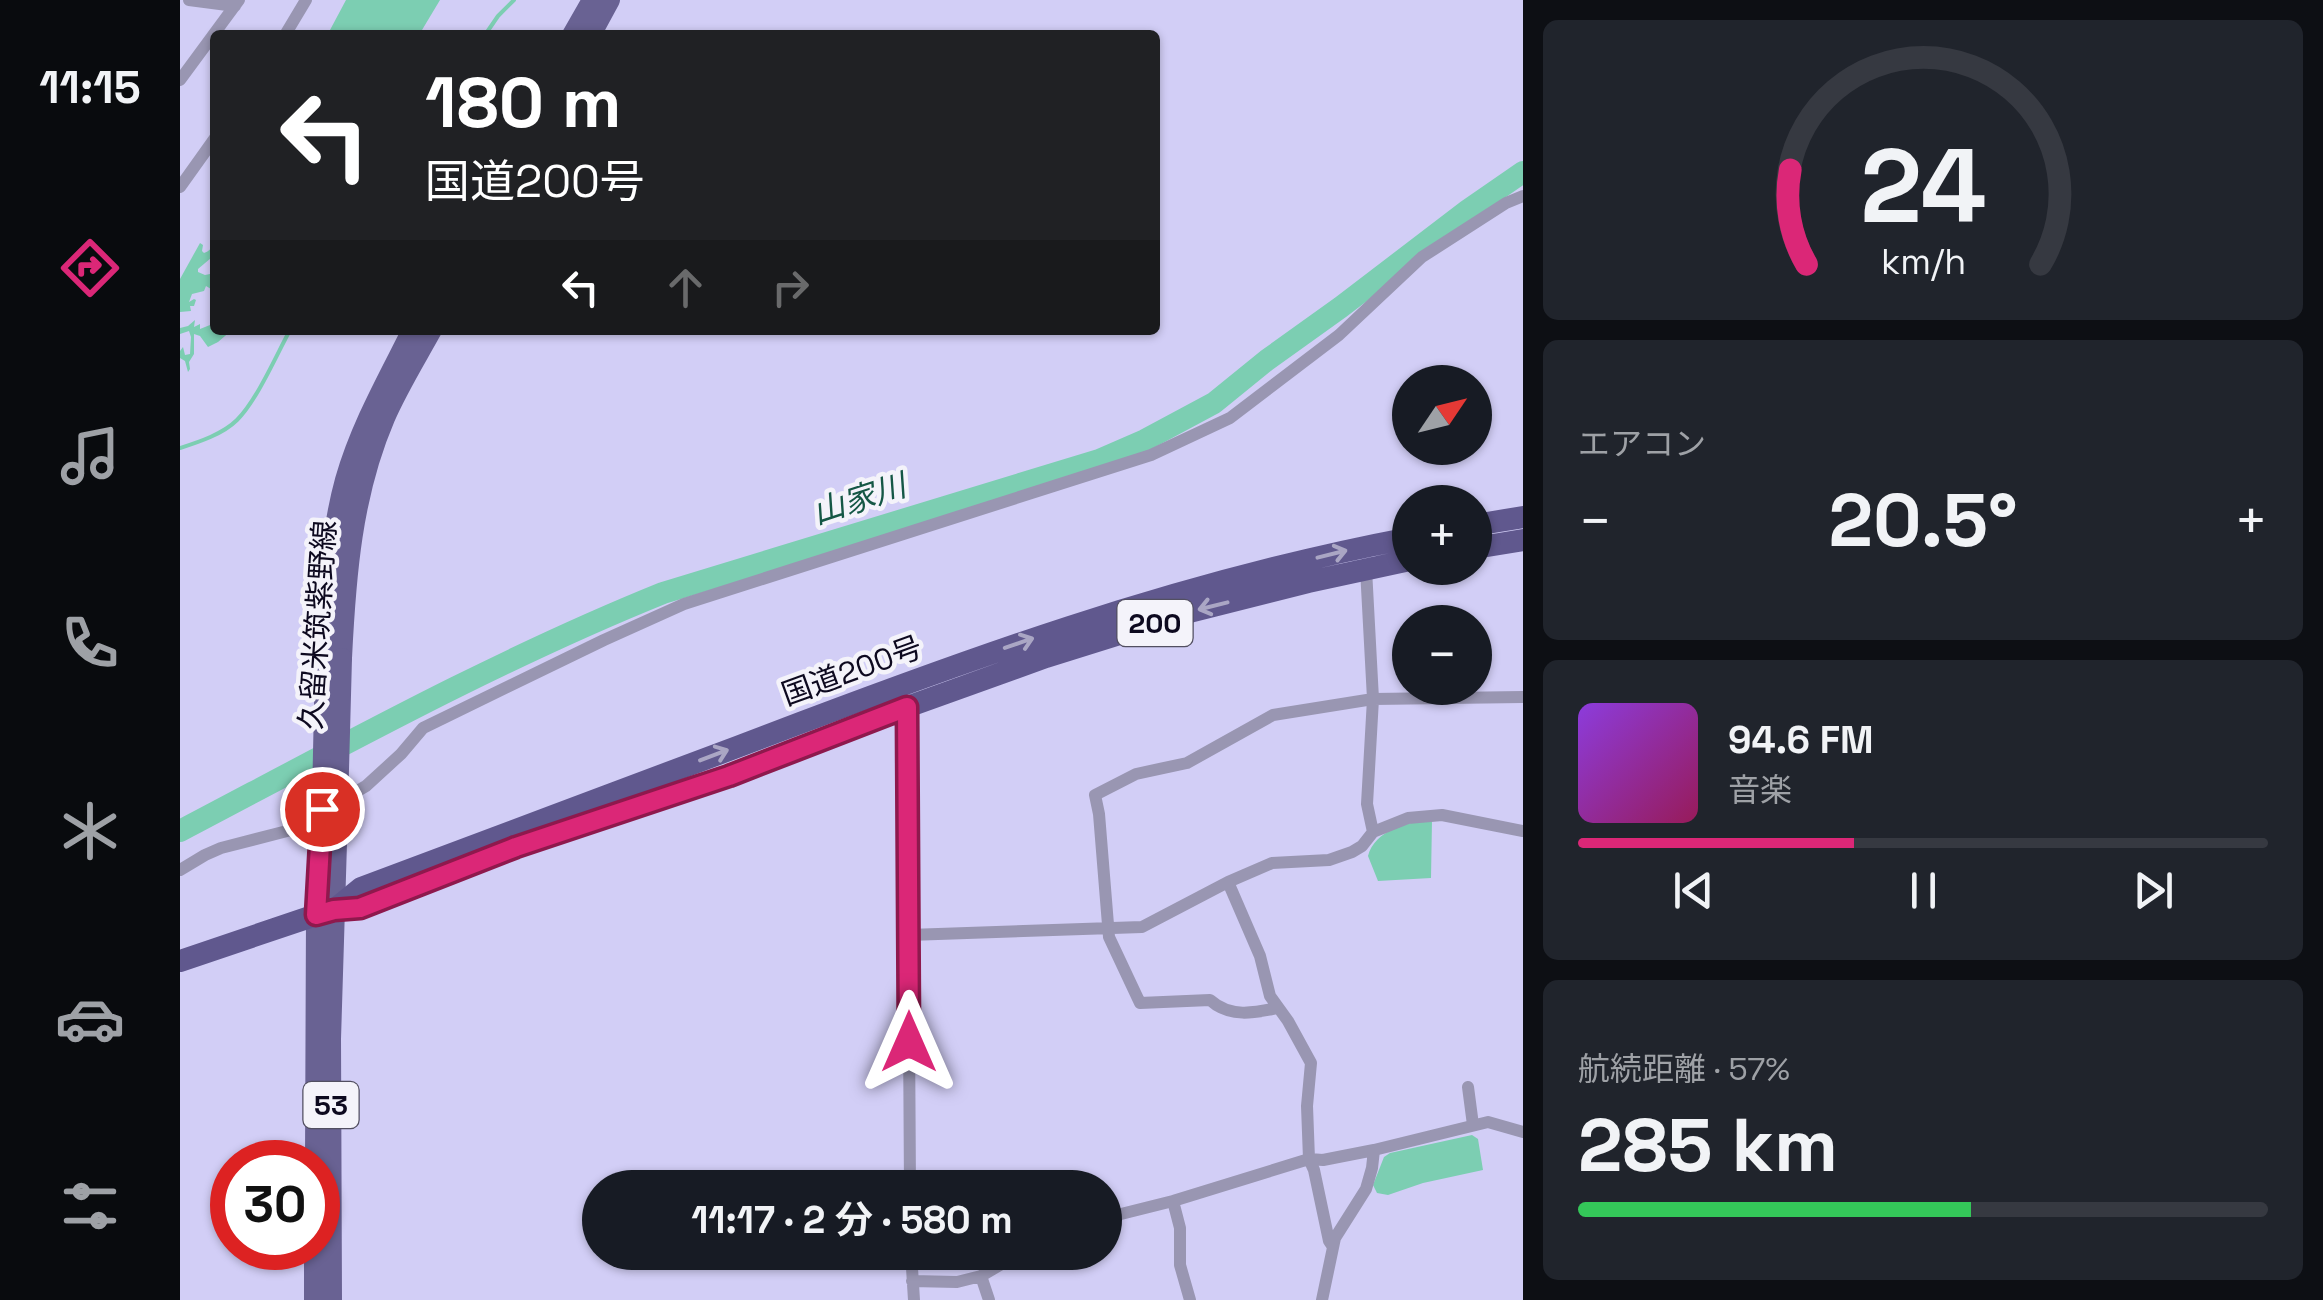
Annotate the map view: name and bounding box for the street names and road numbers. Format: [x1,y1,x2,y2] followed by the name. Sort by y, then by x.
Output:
[291,519,344,731] street label: 久留米筑紫野線
[1118,600,1192,646] road number: 200
[776,627,927,714] street label: 国道200号
[304,1082,358,1128] road number: 53

